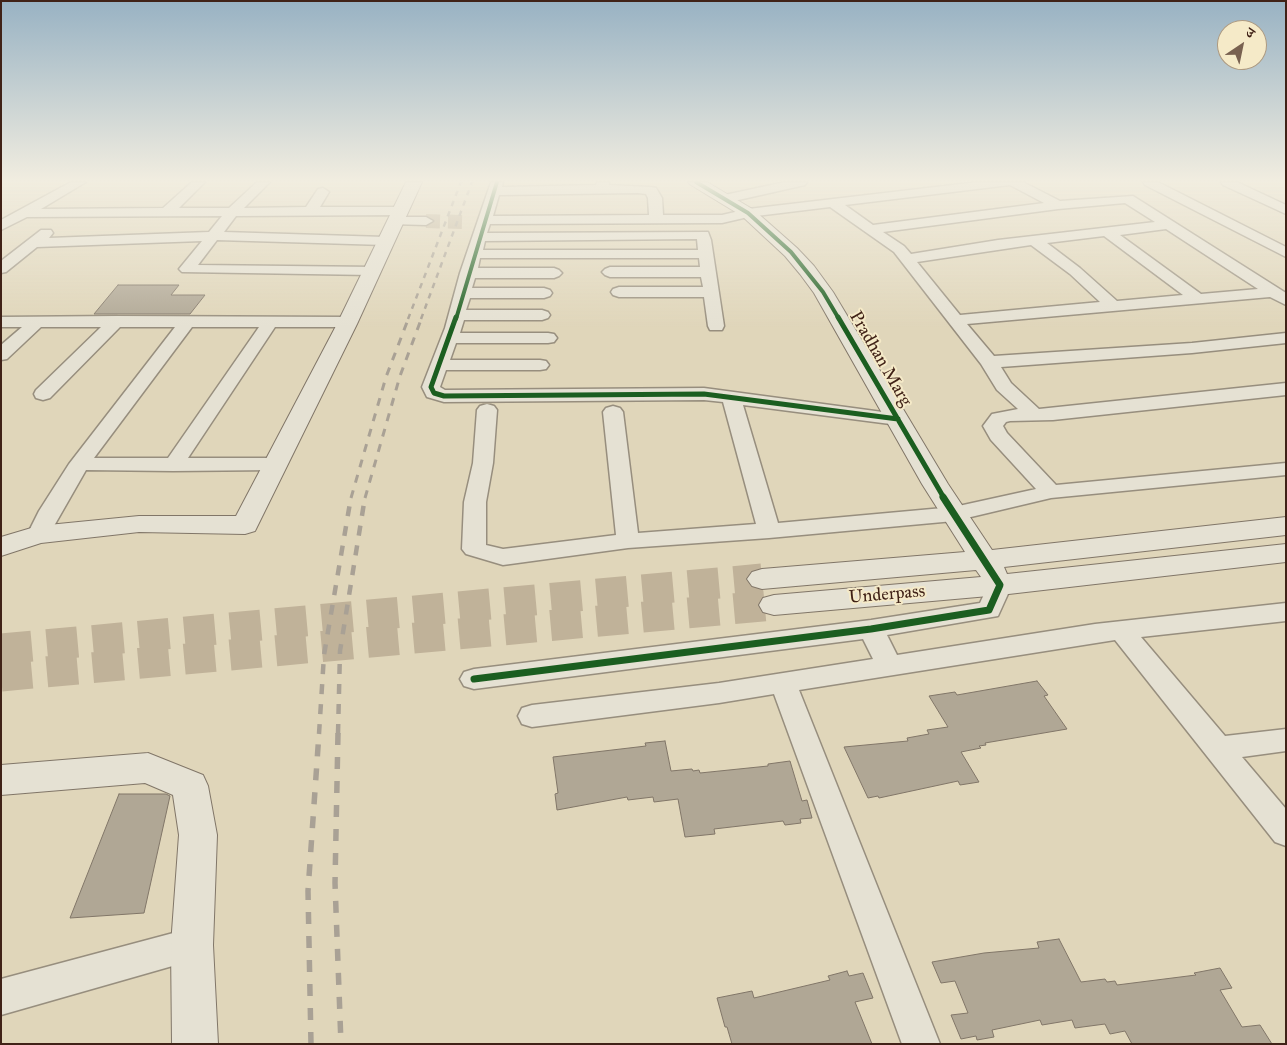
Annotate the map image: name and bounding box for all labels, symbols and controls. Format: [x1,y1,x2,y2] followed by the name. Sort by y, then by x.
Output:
[1217,20,1267,70] north arrow
[1242,24,1258,42] text: उ
[844,308,916,410] street label: Pradhan Marg
[848,581,926,609] street label: Underpass

